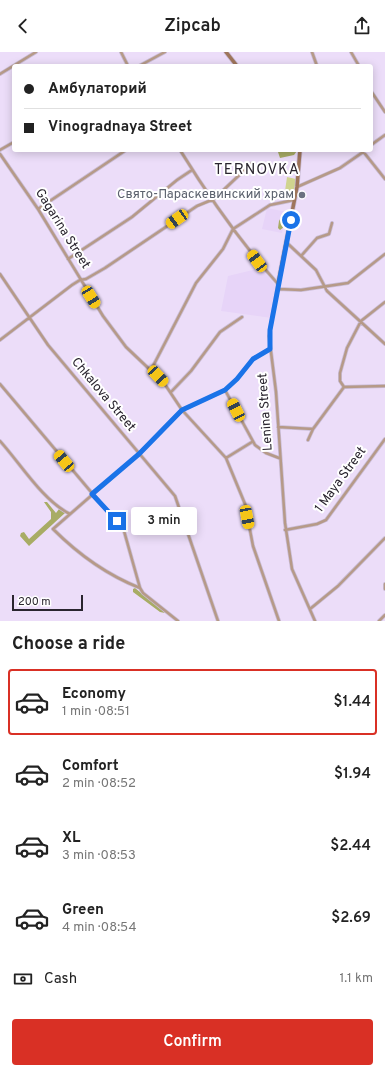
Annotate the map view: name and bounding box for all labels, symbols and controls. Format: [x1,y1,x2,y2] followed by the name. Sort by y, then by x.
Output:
[12,15,34,37] icon: back
[164,15,221,38] text: Zipcab
[351,15,373,37] icon: share
[48,80,147,99] text: Амбулаторий
[48,118,192,137] text: Vinogradnaya Street
[214,161,300,180] district label: TERNOVKA
[31,186,93,272] street label: Gagarina Street
[117,187,294,203] place label: Свято-Параскевинский храм
[297,190,307,200] marker: Свято-Параскевинский храм
[164,207,190,231] car
[282,211,300,229] route start
[245,248,269,274] car
[80,284,102,310] car
[67,355,139,435] street label: Chkalova Street
[145,363,171,389] car
[255,372,277,452] street label: Lenina Street
[225,397,247,423] car
[312,444,370,516] street label: 1 Maya Street
[52,448,76,474] car
[239,504,255,530] car
[131,507,197,535] callout: 3 min
[108,512,126,530] route end
[147,513,181,529] text: 3 min
[12,593,83,612] scale bar
[18,595,51,609] text: 200 m
[12,633,125,656] text: Choose a ride
[14,684,50,720] icon: car
[62,685,126,704] text: Economy
[334,693,371,712] text: $1.44
[62,704,130,720] text: 1 min · 08:51
[14,756,50,792] icon: car
[62,757,119,776] text: Comfort
[334,765,371,784] text: $1.94
[62,776,136,792] text: 2 min · 08:52
[14,828,50,864] icon: car
[62,829,80,848] text: XL
[330,837,371,856] text: $2.44
[62,848,136,864] text: 3 min · 08:53
[14,900,50,936] icon: car
[62,901,104,920] text: Green
[331,909,371,928] text: $2.69
[62,920,137,936] text: 4 min · 08:54
[12,968,34,990] icon: cash
[44,970,77,989] text: Cash
[339,971,373,987] text: 1.1 km
[12,1019,373,1065] button: Confirm

